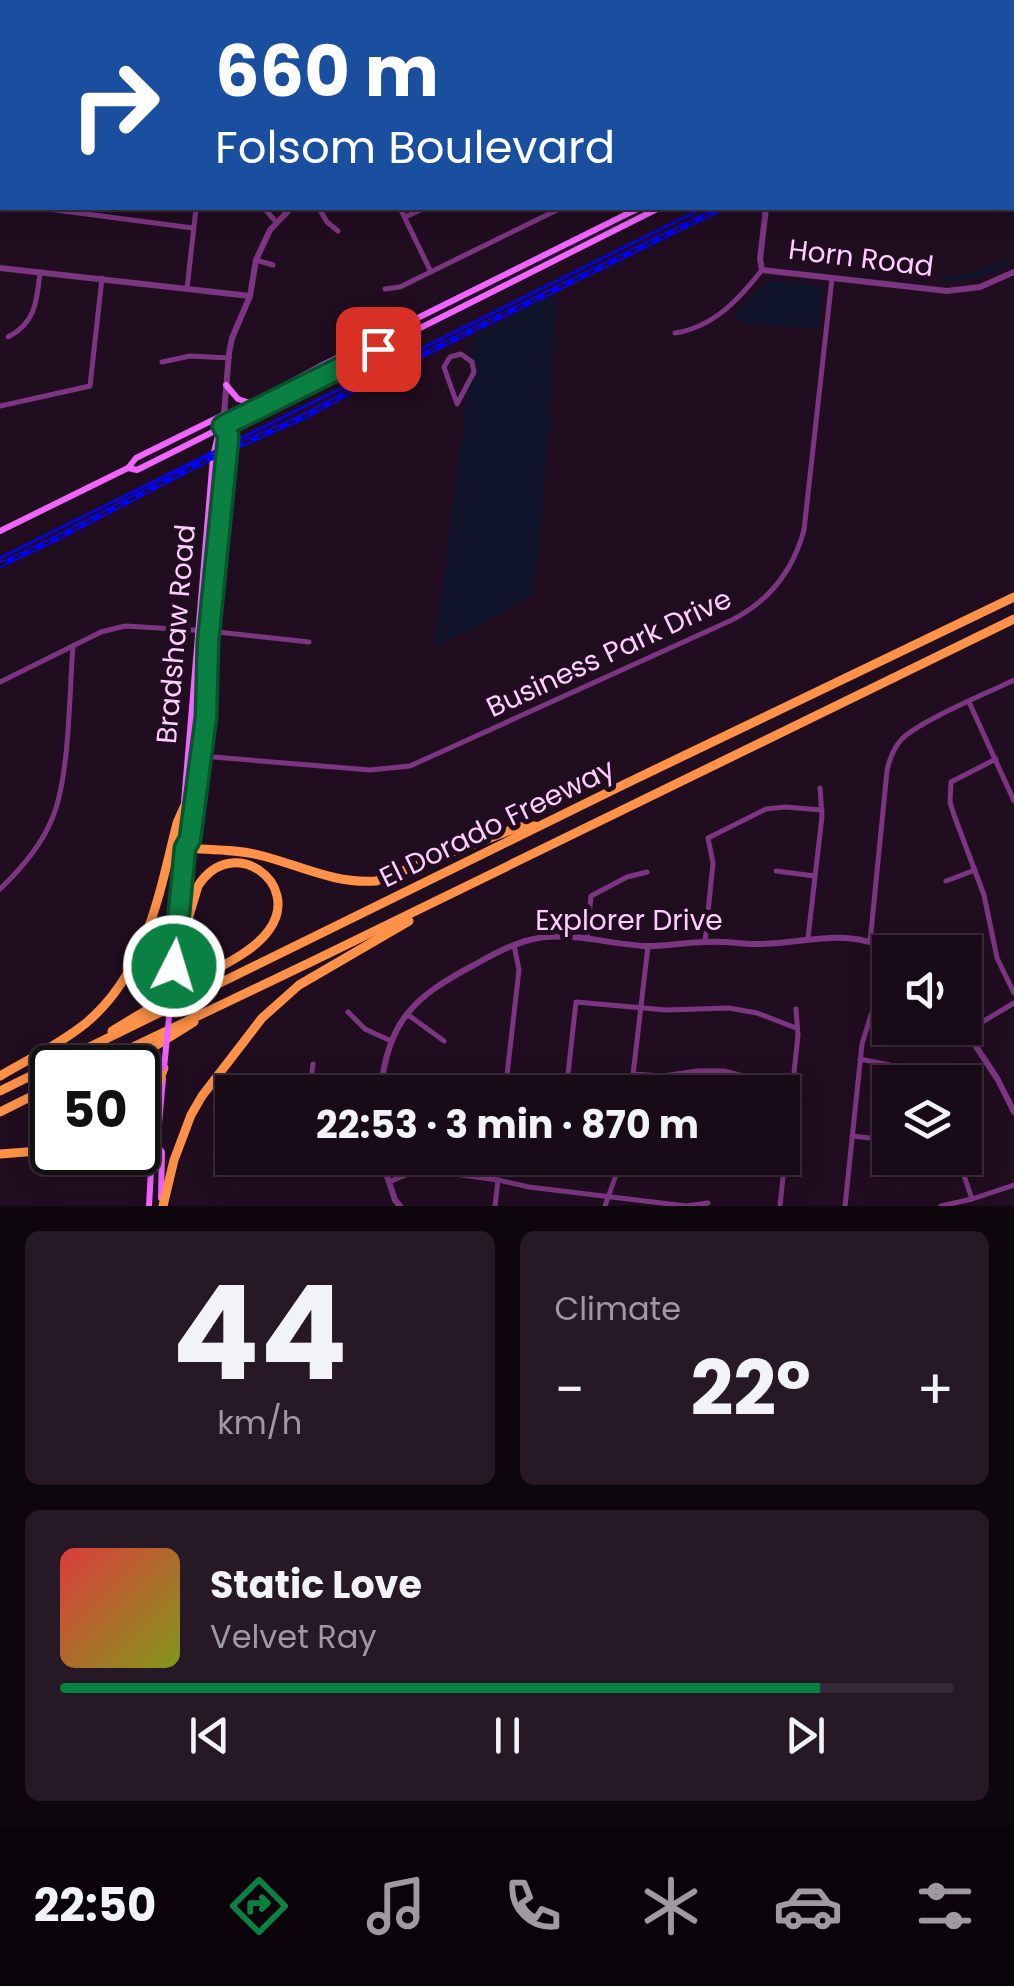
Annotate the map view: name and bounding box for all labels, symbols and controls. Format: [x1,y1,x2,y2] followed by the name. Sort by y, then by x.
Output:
[215,22,439,121] text: 660 m
[50,40,180,170] icon: right
[215,116,615,179] text: Folsom Boulevard
[786,230,936,286] street label: Horn Road
[336,307,421,392] pin
[351,322,406,377] icon: arrive
[147,523,205,745] street label: Bradshaw Road
[480,579,738,727] street label: Business Park Drive
[373,749,621,897] street label: El Dorado Freeway
[535,901,723,940] street label: Explorer Drive
[122,914,226,1018] position arrow
[872,935,982,1175] map controls
[872,935,982,1045] button: sound
[30,1045,160,1175] speed limit sign: 50
[872,1065,982,1175] button: layers
[316,1098,699,1151] text: 22:53 · 3 min · 870 m
[172,1242,348,1425] text: 44
[555,1286,681,1331] text: Climate
[690,1336,811,1441] text: 22°
[555,1351,585,1428] text: −
[916,1351,954,1428] text: +
[217,1400,302,1445] text: km/h
[210,1558,422,1611] text: Static Love
[210,1614,376,1659] text: Velvet Ray
[182,1708,237,1763] icon: previous
[480,1708,535,1763] icon: pause
[778,1708,833,1763] icon: next
[224,1871,294,1941] icon: directions
[361,1871,431,1941] icon: music
[498,1871,568,1941] icon: phone
[636,1871,706,1941] icon: climate
[773,1871,843,1941] icon: car
[910,1871,980,1941] icon: filters
[34,1874,156,1937] text: 22:50

